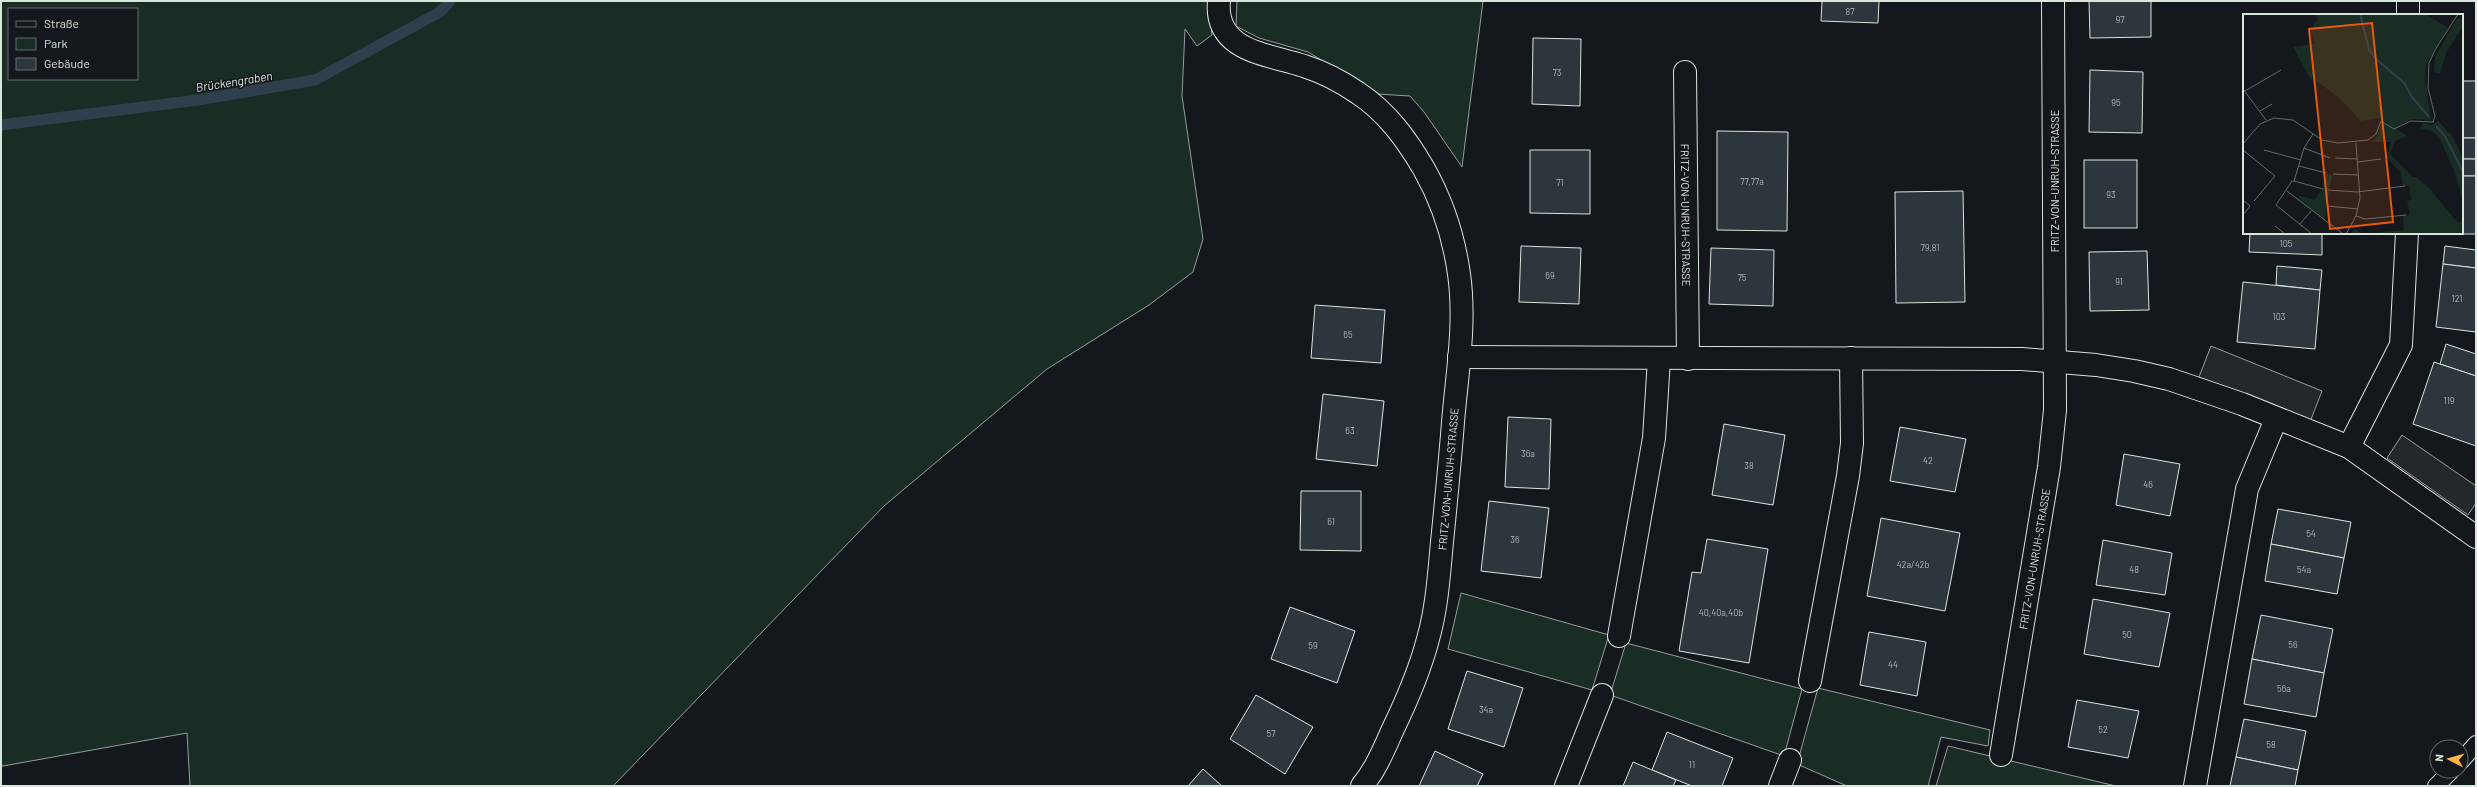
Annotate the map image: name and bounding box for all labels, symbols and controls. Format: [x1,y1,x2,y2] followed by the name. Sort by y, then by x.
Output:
[1846,6,1855,17] house number: 87
[8,8,138,80] legend
[2116,14,2125,25] house number: 97
[2243,14,2463,234] inset map
[44,16,79,30] text: Straße
[44,36,68,50] text: Park
[44,56,90,70] text: Gebäude
[1553,67,1562,78] house number: 73
[195,68,273,94] water label: Brückengraben
[2111,97,2121,108] house number: 95
[2048,109,2061,252] street label: FRITZ-VON-UNRUH-STRASSE
[1679,144,1694,287] street label: FRITZ-VON-UNRUH-STRASSE
[1740,176,1764,187] house number: 77,77a
[1556,177,1564,188] house number: 71
[2106,189,2116,200] house number: 93
[2280,238,2293,249] house number: 105
[1921,242,1939,253] house number: 79,81
[1545,270,1555,281] house number: 69
[1738,272,1747,283] house number: 75
[2115,276,2123,287] house number: 91
[2452,293,2463,304] house number: 121
[2273,311,2286,322] house number: 103
[1343,329,1353,340] house number: 65
[2443,395,2455,406] house number: 119
[1435,407,1461,551] street label: FRITZ-VON-UNRUH-STRASSE
[1345,425,1355,436] house number: 63
[1521,448,1535,459] house number: 36a
[1923,455,1933,466] house number: 42
[1744,460,1754,471] house number: 38
[2143,479,2153,490] house number: 46
[2016,487,2052,630] street label: FRITZ-VON-UNRUH-STRASSE
[1327,516,1335,527] house number: 61
[2306,528,2316,539] house number: 54
[1510,534,1520,545] house number: 36
[1897,559,1929,570] house number: 42a/42b
[2129,564,2139,575] house number: 48
[2297,564,2311,575] house number: 54a
[1699,607,1743,618] house number: 40,40a,40b
[2122,629,2132,640] house number: 50
[2288,639,2298,650] house number: 56
[1308,640,1318,651] house number: 59
[1888,659,1898,670] house number: 44
[2277,683,2291,694] house number: 56a
[1479,704,1493,715] house number: 34a
[2098,724,2108,735] house number: 52
[1267,728,1276,739] house number: 57
[2266,739,2276,750] house number: 58
[2429,739,2469,779] north arrow
[2432,754,2445,762] text: N
[1689,759,1695,770] house number: 11

